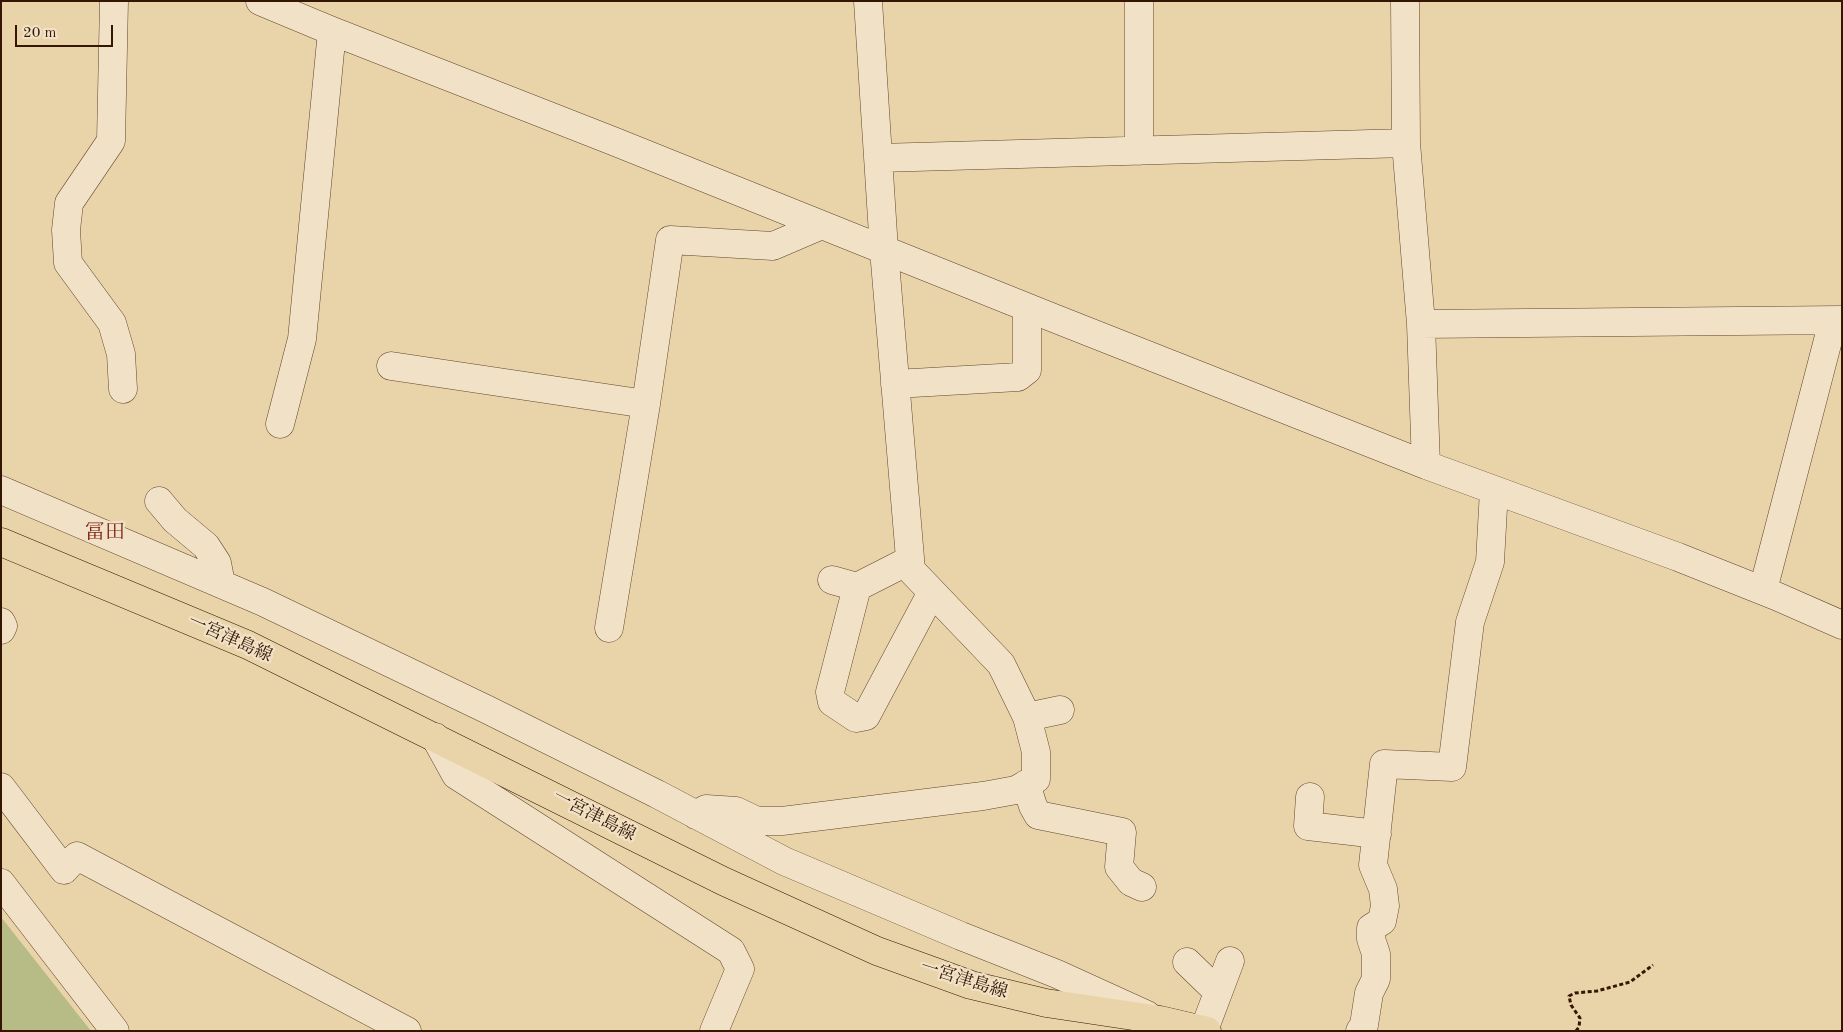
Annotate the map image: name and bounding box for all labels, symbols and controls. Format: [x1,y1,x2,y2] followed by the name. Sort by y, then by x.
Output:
[18,15,115,47] scale bar
[23,26,57,41] text: 20 m
[85,521,125,545] district label: 冨田
[184,611,276,667] street label: 一宮津島線
[549,786,639,846] street label: 一宮津島線
[918,957,1010,1003] street label: 一宮津島線

